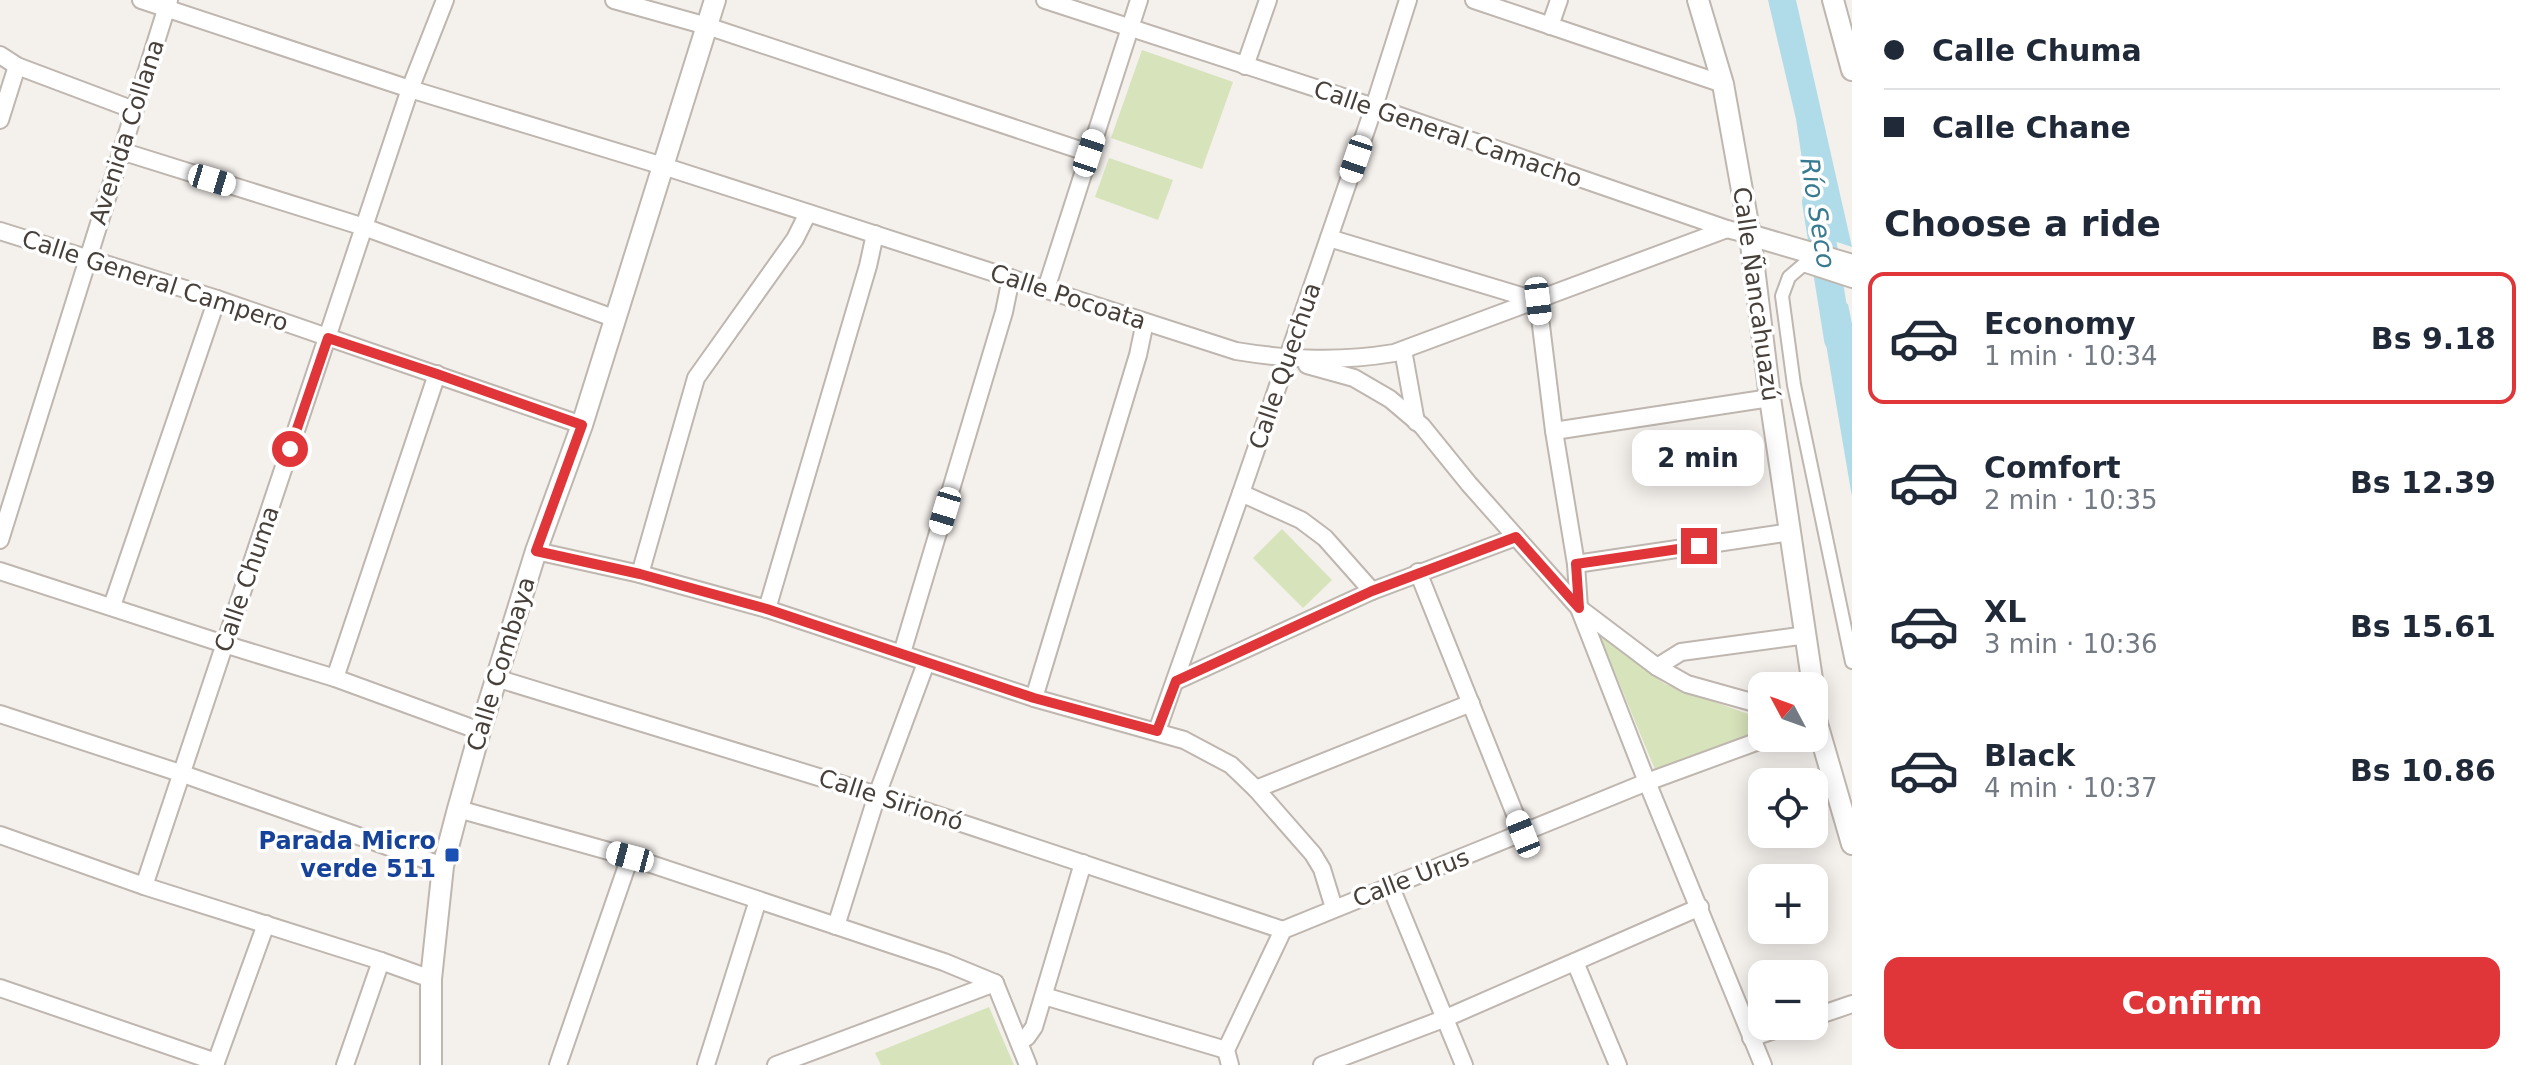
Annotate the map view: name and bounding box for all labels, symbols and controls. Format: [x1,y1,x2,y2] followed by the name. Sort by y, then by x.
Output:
[1932,33,2142,68] text: Calle Chuma
[84,36,170,228] street label: Avenida Collana
[1310,75,1586,193] street label: Calle General Camacho
[1932,110,2131,145] text: Calle Chane
[1070,126,1108,180] car
[1337,132,1375,186] car
[1794,155,1842,271] water label: Río Seco
[186,162,238,198] car
[1727,185,1787,403] street label: Calle Ñancahuazú
[1884,203,2161,244] text: Choose a ride
[18,225,292,337] street label: Calle General Campero
[987,259,1149,335] street label: Calle Pocoata
[1523,276,1553,326] car
[1243,279,1327,453] street label: Calle Quechua
[1888,302,1960,374] icon: car
[1984,306,2136,341] text: Economy
[2371,321,2496,356] text: Bs 9.18
[1984,341,2158,371] text: 1 min · 10:34
[1633,430,1765,486] callout: 2 min
[272,431,308,467] route start
[1657,443,1739,473] text: 2 min
[1888,446,1960,518] icon: car
[1984,450,2121,485] text: Comfort
[2350,465,2496,500] text: Bs 12.39
[927,485,963,537] car
[1984,485,2158,515] text: 2 min · 10:35
[209,502,285,656] street label: Calle Chuma
[1681,528,1717,564] route end
[461,573,541,755] street label: Calle Combaya
[1888,590,1960,662] icon: car
[1984,594,2026,629] text: XL
[2350,609,2496,644] text: Bs 15.61
[1984,629,2158,659] text: 3 min · 10:36
[1748,672,1828,752] north arrow
[1748,672,1828,1040] map controls
[1888,734,1960,806] icon: car
[1984,738,2075,773] text: Black
[2350,753,2496,788] text: Bs 10.86
[815,763,967,837] street label: Calle Sirionó
[1748,768,1828,848] button: locate
[1984,773,2158,803] text: 4 min · 10:37
[1503,807,1543,861] car
[258,827,436,883] place label: Parada Micro verde 511
[604,839,656,875] car
[1349,843,1473,913] street label: Calle Urus
[443,846,461,864] marker: Parada Micro verde 511
[1748,864,1828,944] button: +
[1884,957,2500,1049] button: Confirm
[1748,960,1828,1040] button: −

